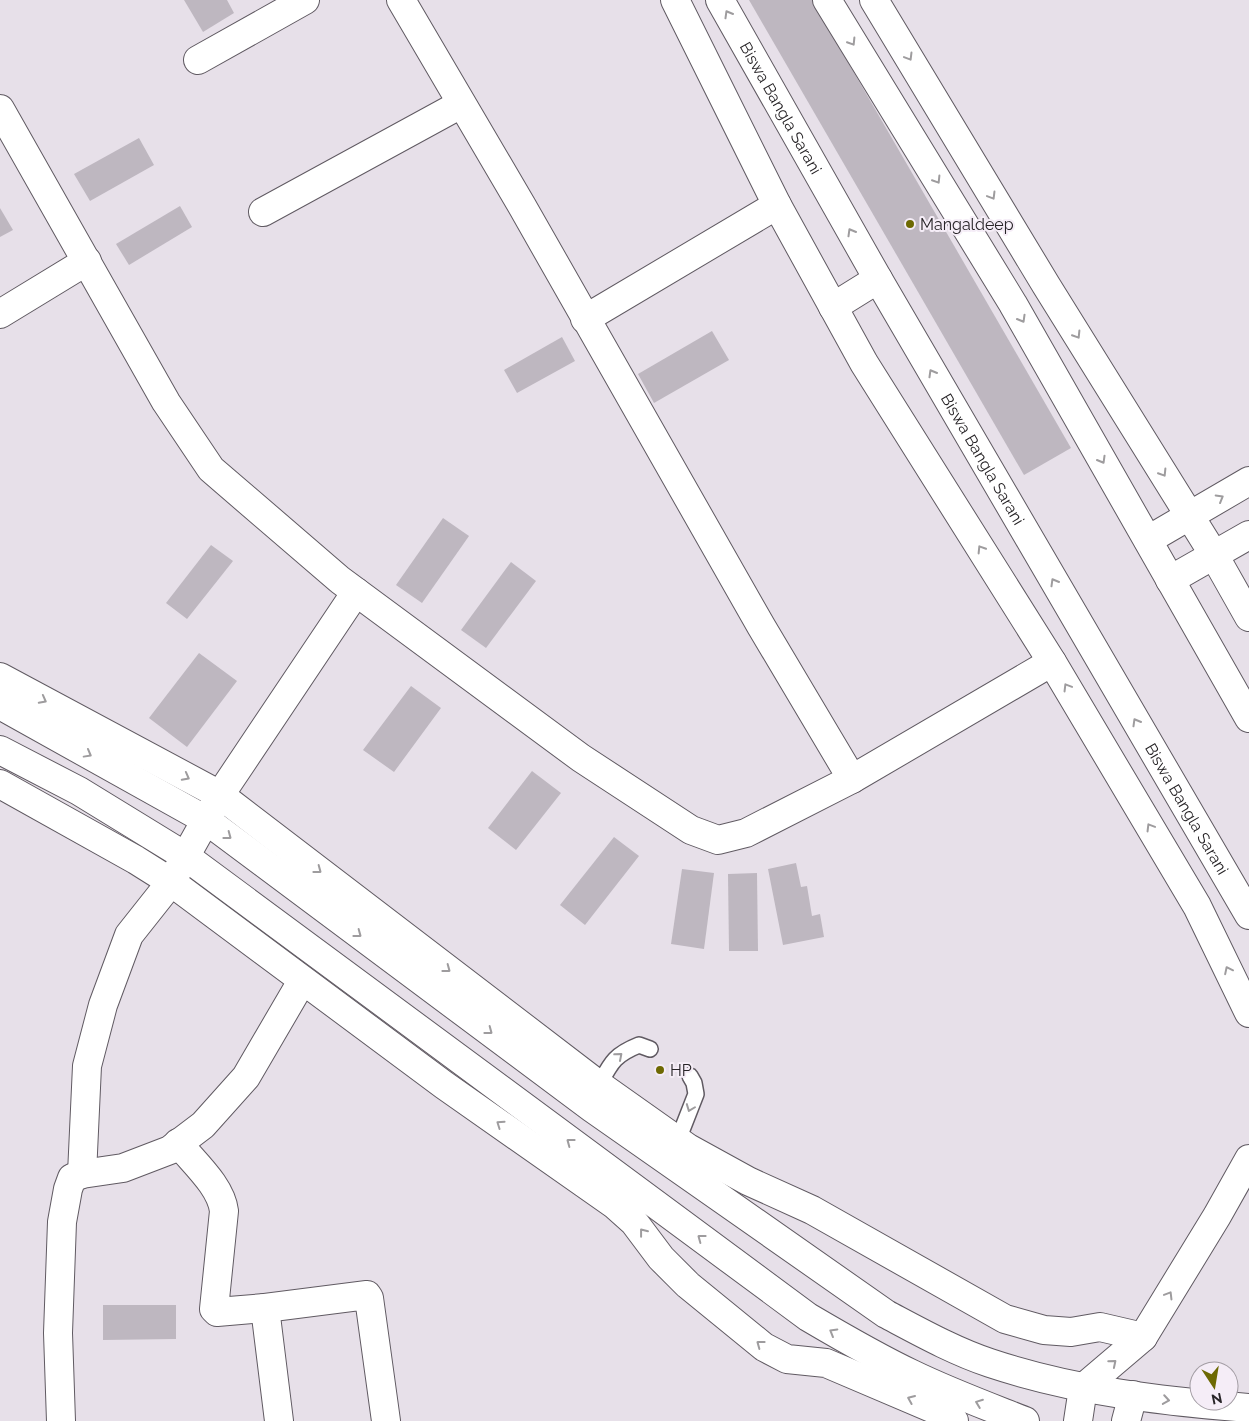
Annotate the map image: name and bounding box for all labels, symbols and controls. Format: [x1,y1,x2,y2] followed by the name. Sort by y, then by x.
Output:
[724,11,734,20] one-way arrow
[846,36,856,45] one-way arrow
[736,39,826,178] street label: Biswa Bangla Sarani
[902,51,912,60] one-way arrow
[931,175,941,184] one-way arrow
[986,190,996,199] one-way arrow
[920,215,1014,234] place label: Mangaldeep
[904,218,916,230] marker: Mangaldeep
[847,228,857,237] one-way arrow
[1016,313,1026,322] one-way arrow
[1071,329,1080,338] one-way arrow
[929,369,939,378] one-way arrow
[937,390,1028,528] street label: Biswa Bangla Sarani
[1096,455,1106,464] one-way arrow
[1156,467,1166,476] one-way arrow
[1215,494,1224,504] one-way arrow
[978,546,987,555] one-way arrow
[1051,578,1061,587] one-way arrow
[1063,684,1073,693] one-way arrow
[38,694,47,704] one-way arrow
[1133,718,1143,727] one-way arrow
[1141,740,1232,878] street label: Biswa Bangla Sarani
[83,748,92,758] one-way arrow
[181,771,190,781] one-way arrow
[1147,823,1157,832] one-way arrow
[222,831,231,839] one-way arrow
[312,865,321,873] one-way arrow
[352,928,362,937] one-way arrow
[441,964,450,972] one-way arrow
[1224,966,1234,975] one-way arrow
[483,1025,493,1034] one-way arrow
[613,1053,622,1062] one-way arrow
[670,1061,692,1080] place label: HP
[654,1064,666,1076] marker: HP
[686,1103,696,1112] one-way arrow
[496,1121,506,1130] one-way arrow
[567,1139,576,1147] one-way arrow
[640,1229,649,1238] one-way arrow
[697,1235,707,1244] one-way arrow
[1162,1292,1172,1301] one-way arrow
[830,1329,839,1339] one-way arrow
[757,1341,766,1349] one-way arrow
[1108,1359,1117,1368] one-way arrow
[1189,1361,1239,1411] north arrow
[1210,1390,1224,1408] text: N
[907,1395,916,1405] one-way arrow
[1162,1395,1170,1405] one-way arrow
[975,1399,984,1410] one-way arrow

